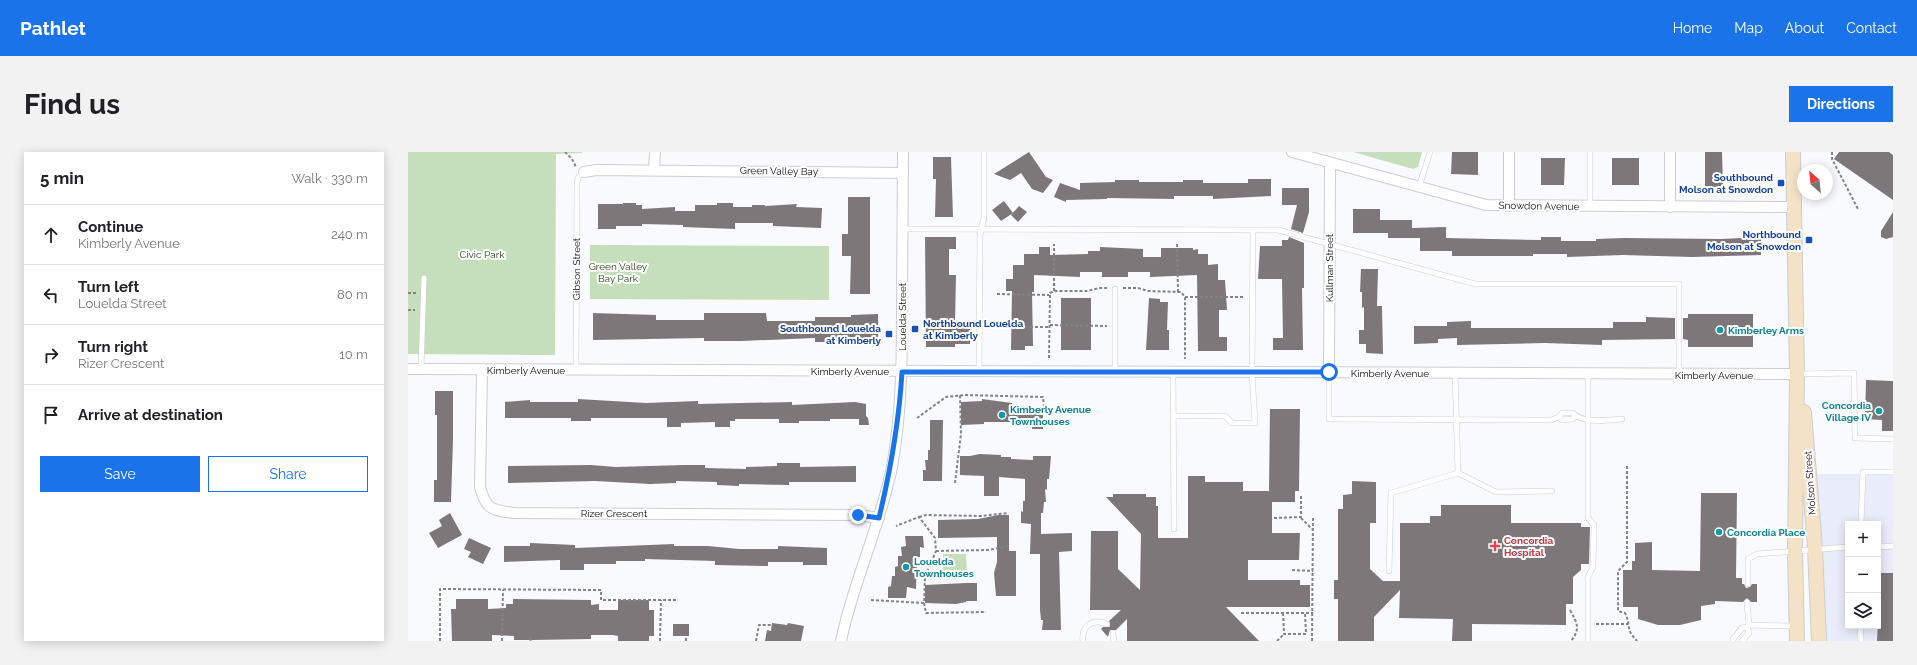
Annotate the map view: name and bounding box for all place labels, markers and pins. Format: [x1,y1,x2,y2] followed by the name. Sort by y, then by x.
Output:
[1679,172,1774,195] place label: Southbound Molson at Snowdon
[1776,178,1786,188] marker: Southbound Molson at Snowdon
[1707,229,1802,252] place label: Northbound Molson at Snowdon
[1804,235,1814,245] marker: Northbound Molson at Snowdon
[923,318,1023,341] place label: Northbound Louelda at Kimberly
[780,323,881,346] place label: Southbound Louelda at Kimberly
[910,324,920,334] marker: Northbound Louelda at Kimberly
[1715,325,1725,335] marker: Kimberley Arms
[1728,325,1804,336] place label: Kimberley Arms
[884,329,894,339] marker: Southbound Louelda at Kimberly
[1822,400,1871,423] place label: Concordia Village IV
[1010,404,1091,427] place label: Kimberly Avenue Townhouses
[1874,406,1884,416] marker: Concordia Village IV
[997,410,1007,420] marker: Kimberly Avenue Townhouses
[1714,527,1724,537] marker: Concordia Place
[1727,527,1805,538] place label: Concordia Place
[1504,535,1553,558] place label: Concordia Hospital
[1489,540,1501,552] marker: Concordia Hospital
[914,556,974,579] place label: Louelda Townhouses
[901,562,911,572] marker: Louelda Townhouses

